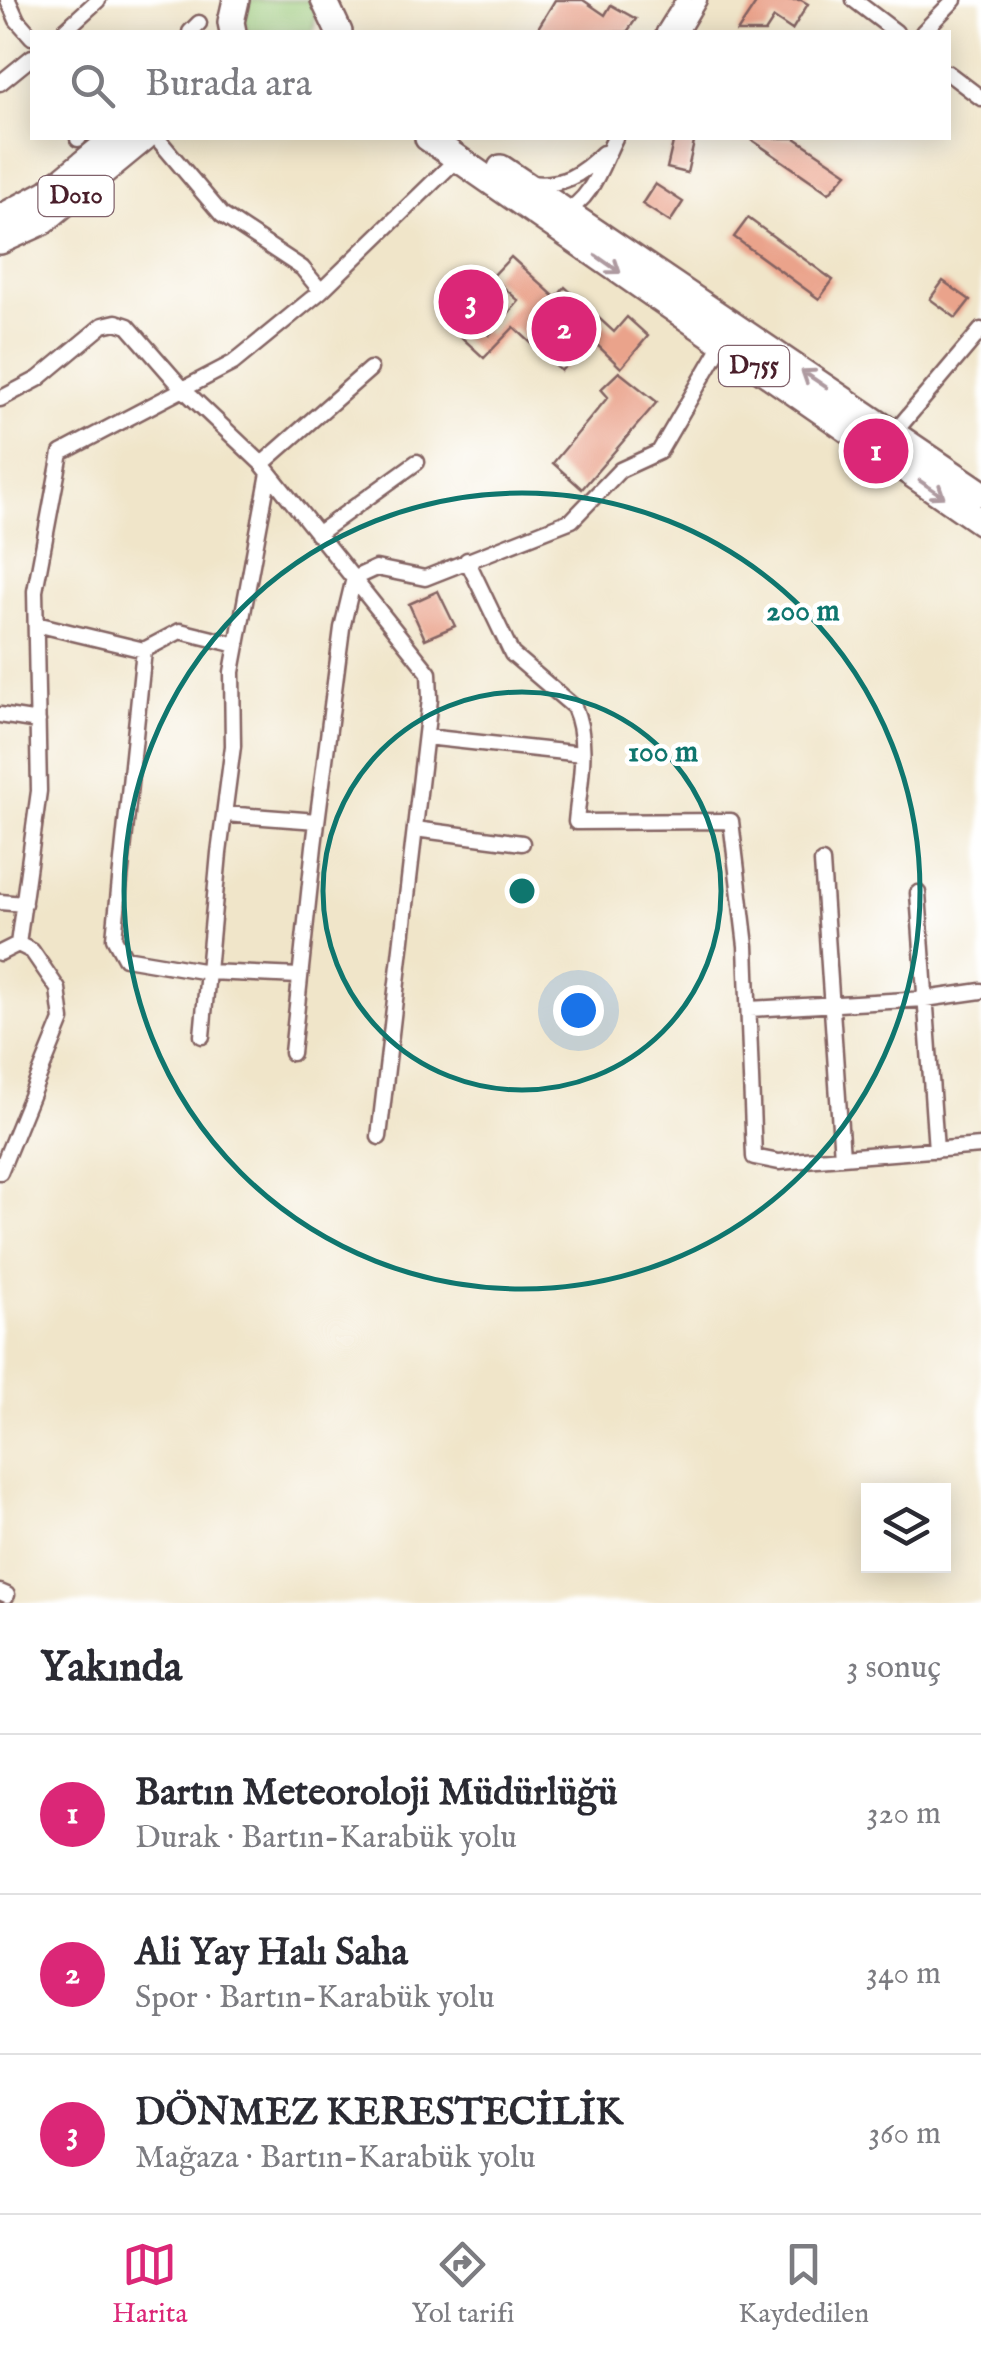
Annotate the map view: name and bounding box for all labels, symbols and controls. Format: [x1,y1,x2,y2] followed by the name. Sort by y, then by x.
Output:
[30,30,951,140] search box
[65,58,120,113] icon: search
[145,61,312,109] text: Burada ara
[38,176,114,216] road number: D010
[594,253,621,274] one-way arrow
[438,264,504,340] pin: 3
[532,292,596,366] pin: 2
[719,346,789,386] road number: D755
[800,368,828,389] one-way arrow
[844,414,908,488] pin: 1
[918,478,946,499] one-way arrow
[766,593,840,631] text: 200 m
[628,734,698,772] text: 100 m
[504,873,540,909] centre of rings
[553,985,604,1036] your location
[861,1483,951,1573] map controls
[861,1483,951,1573] button: layers
[40,1642,182,1695] text: Yakında
[847,1648,941,1689] text: 3 sonuç
[135,1770,617,1818] text: Bartın Meteoroloji Müdürlüğü
[67,1794,78,1835] text: 1
[867,1794,941,1835] text: 320 m
[135,1818,517,1859] text: Durak · Bartın-Karabük yolu
[135,1930,408,1978] text: Ali Yay Halı Saha
[65,1954,80,1995] text: 2
[866,1954,941,1995] text: 340 m
[135,1978,495,2019] text: Spor · Bartın-Karabük yolu
[135,2090,623,2138] text: DÖNMEZ KERESTECİLİK
[67,2114,78,2155] text: 3
[868,2114,941,2155] text: 360 m
[135,2138,536,2179] text: Mağaza · Bartın-Karabük yolu
[112,2237,188,2332] tab: Harita
[411,2237,515,2332] tab: Yol tarifi
[738,2237,869,2332] tab: Kaydedilen

